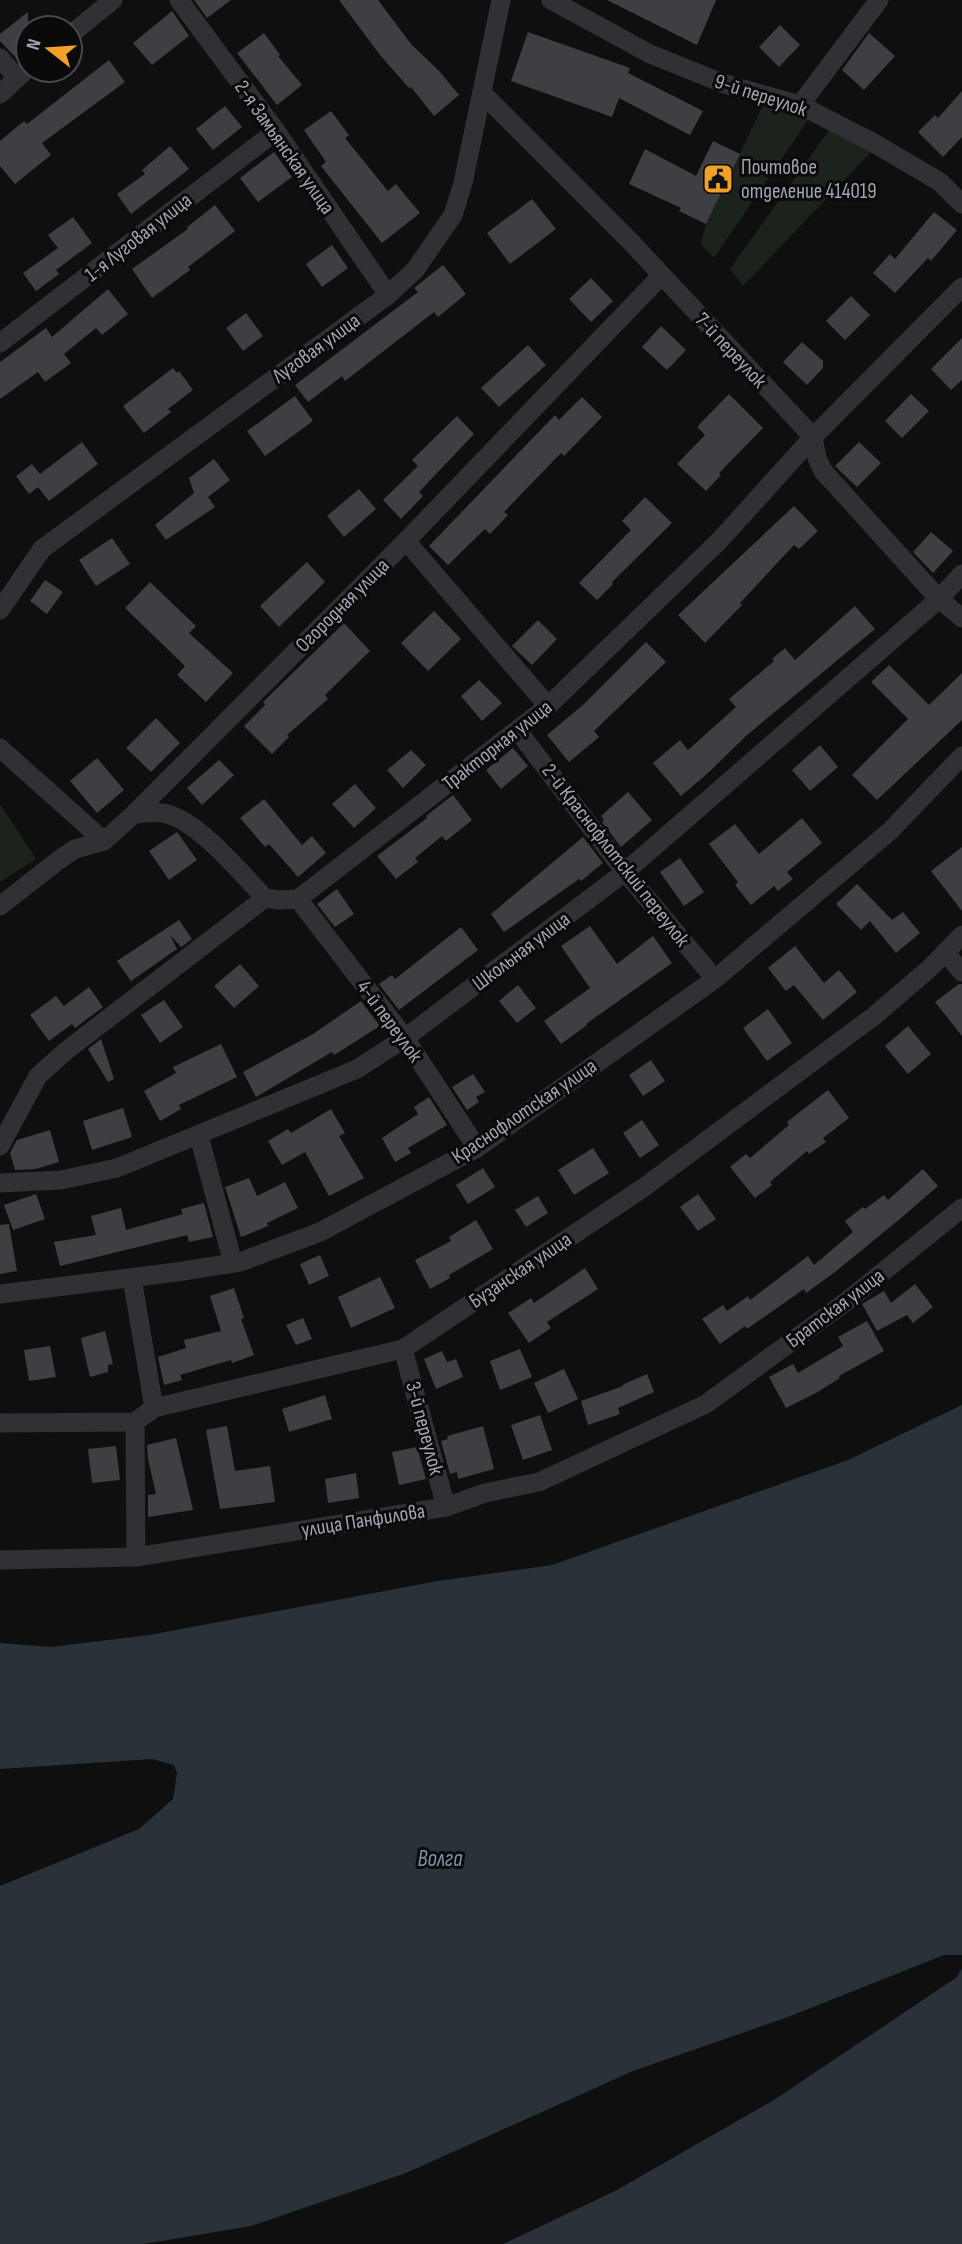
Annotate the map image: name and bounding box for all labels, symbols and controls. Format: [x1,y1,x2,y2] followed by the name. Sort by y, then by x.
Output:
[14,14,84,84] north arrow
[22,36,47,53] text: N
[711,69,810,122] street label: 9-й переулок
[229,76,340,219] street label: 2-я Замьянская улица
[741,155,877,204] place label: Почтовое отделение 414019
[701,162,735,196] public building icon: Почтовое отделение 414019
[80,188,197,287] street label: 1-я Луговая улица
[267,308,365,389] street label: Луговая улица
[690,308,772,393] street label: 7-й переулок
[290,553,394,657] street label: Огородная улица
[438,695,557,796] street label: Тракторная улица
[536,759,695,952] street label: 2-й Краснофлотский переулок
[468,907,575,996] street label: Школьная улица
[351,975,428,1067] street label: 4-й переулок
[447,1054,602,1169] street label: Краснофлотская улица
[464,1227,576,1314] street label: Бузанская улица
[781,1263,889,1353] street label: Братская улица
[400,1379,449,1477] street label: 3-й переулок
[299,1498,427,1543] street label: улица Панфилова
[418,1845,463,1873] water label: Волга

